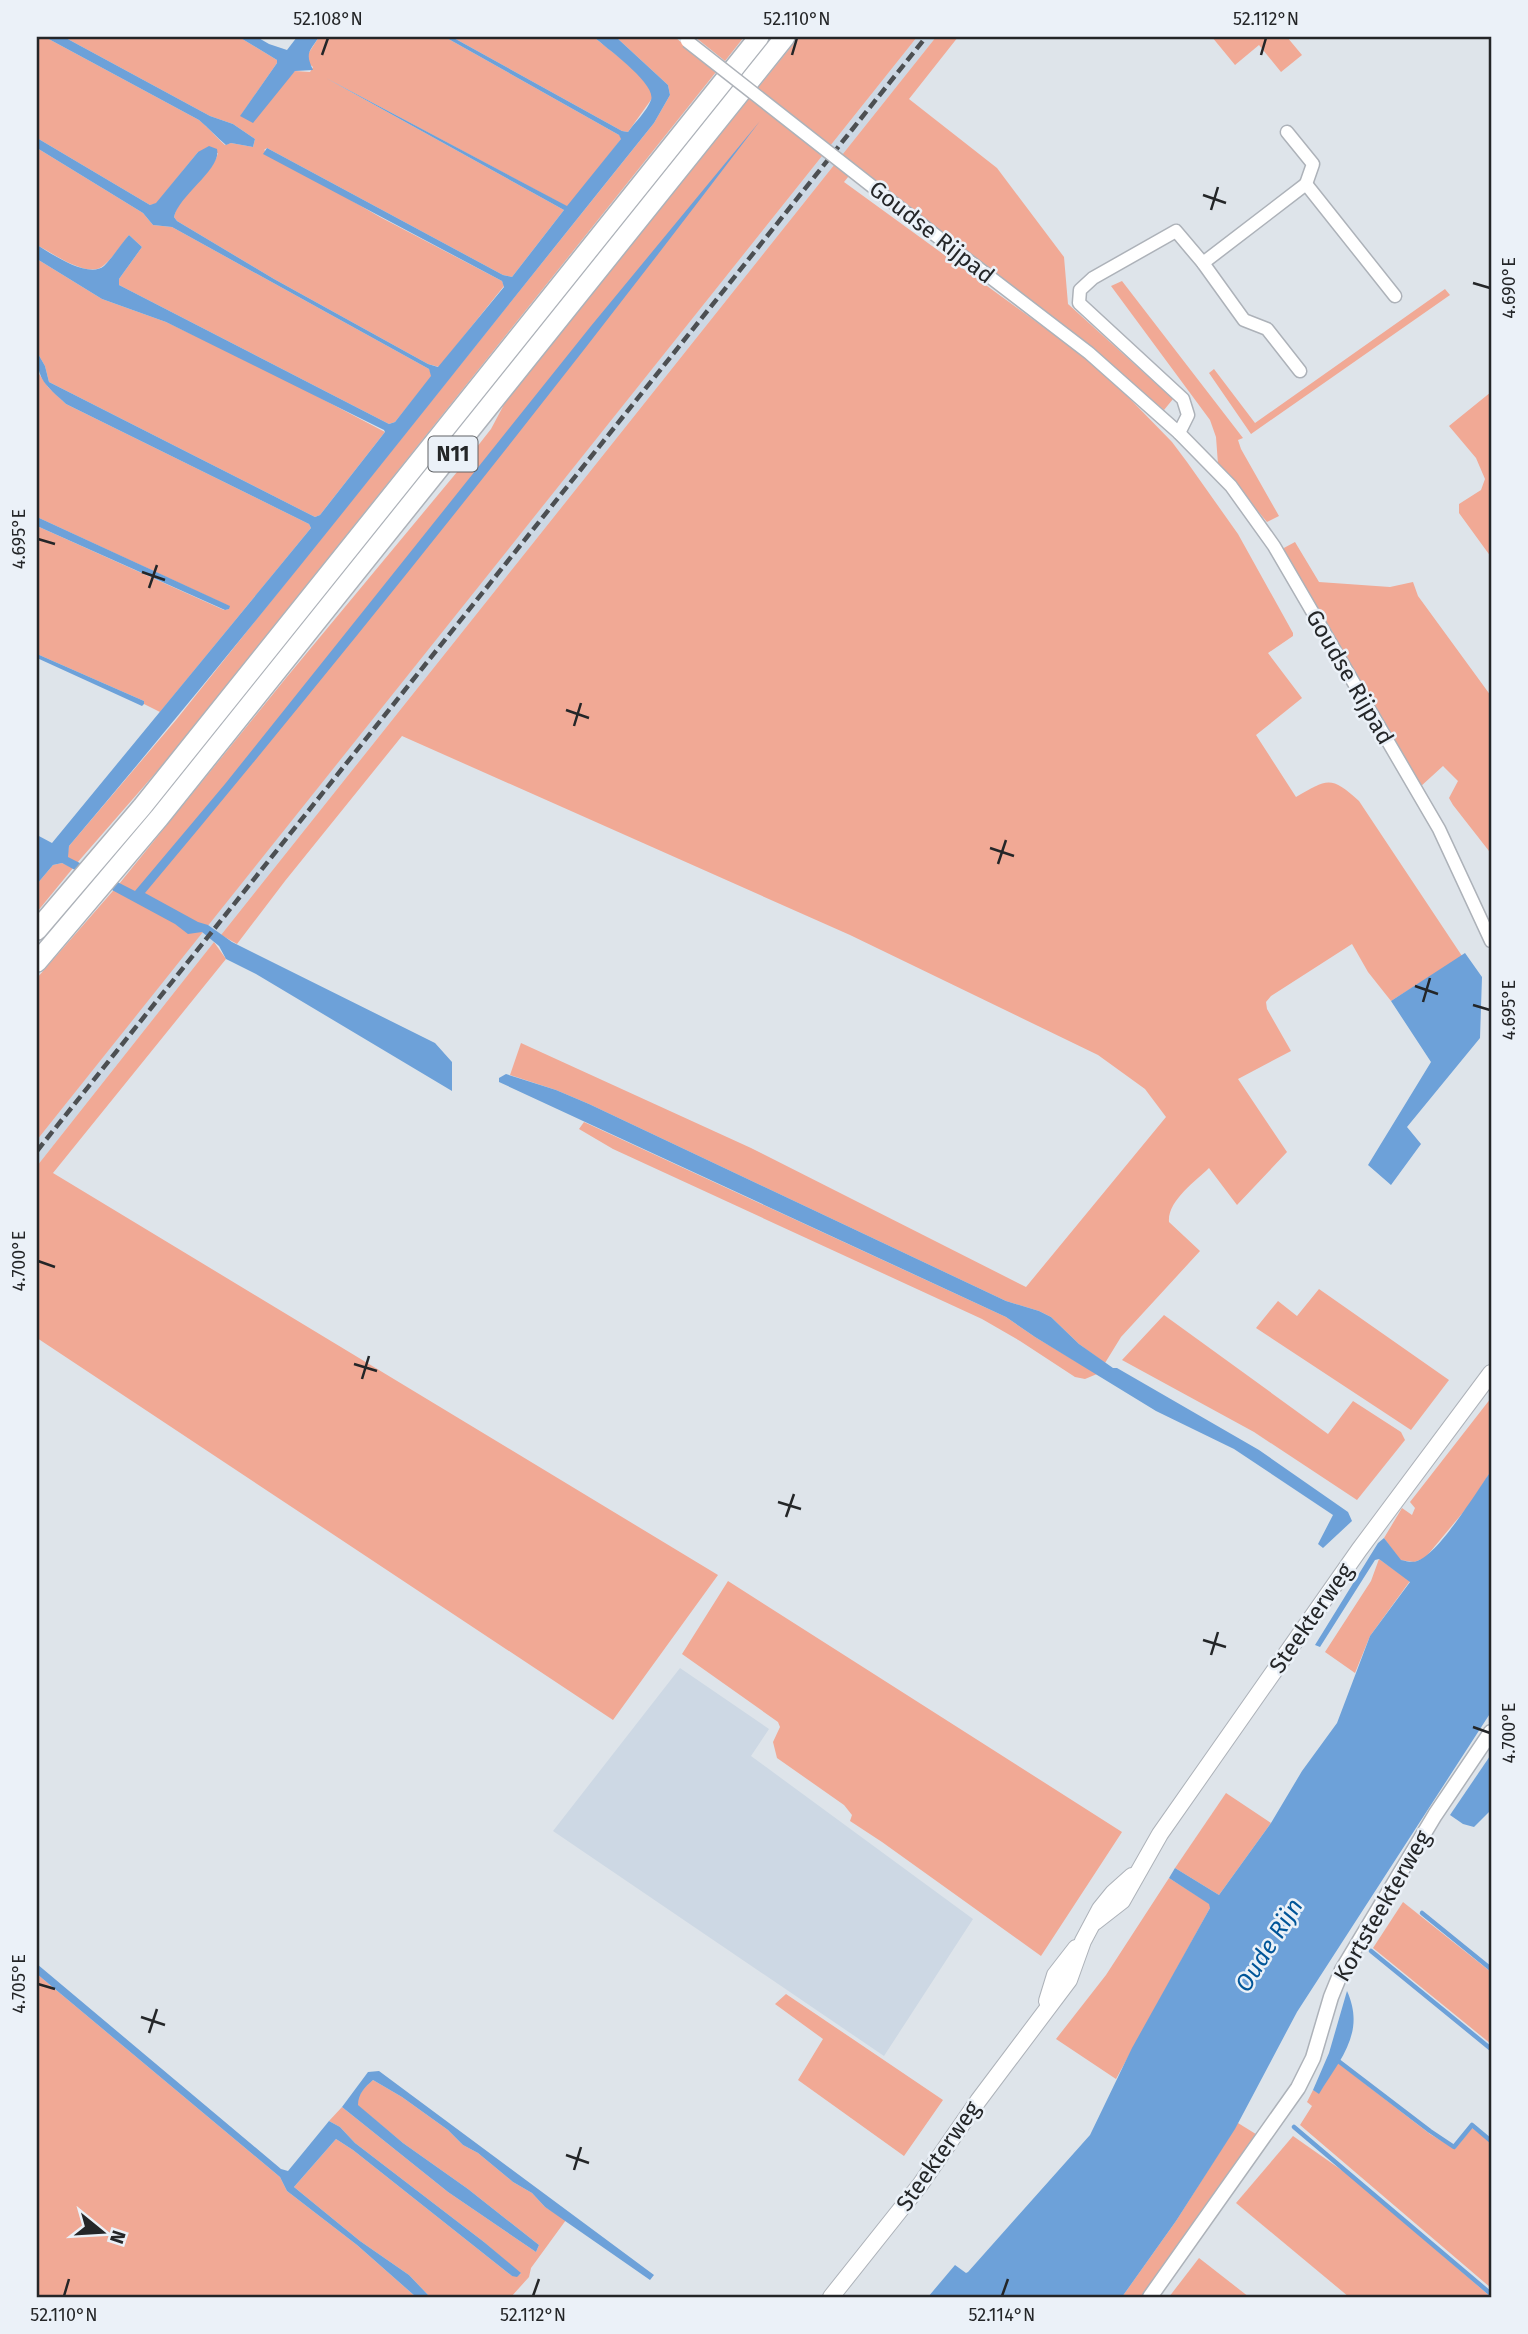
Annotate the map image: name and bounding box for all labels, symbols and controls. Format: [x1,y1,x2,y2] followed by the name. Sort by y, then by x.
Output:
[293,8,363,30] text: 52.108°N
[763,8,831,30] text: 52.110°N
[1233,8,1299,30] text: 52.112°N
[864,174,1000,290] street label: Goudse Rijpad
[1498,257,1520,319] text: 4.690°E
[428,436,477,472] road number: N11
[8,509,30,569] text: 4.695°E
[1300,605,1400,749] street label: Goudse Rijpad
[1498,980,1520,1040] text: 4.695°E
[8,1231,30,1291] text: 4.700°E
[1263,1558,1359,1678] street label: Steekterweg
[1498,1703,1520,1763] text: 4.700°E
[1327,1825,1437,1987] street label: Kortsteekterweg
[1229,1893,1309,1997] water label: Oude Rijn
[8,1954,30,2014] text: 4.705°E
[890,2096,986,2216] street label: Steekterweg
[66,2198,136,2268] north arrow
[105,2228,131,2247] text: N
[30,2304,98,2326] text: 52.110°N
[500,2304,566,2326] text: 52.112°N
[969,2304,1035,2326] text: 52.114°N

